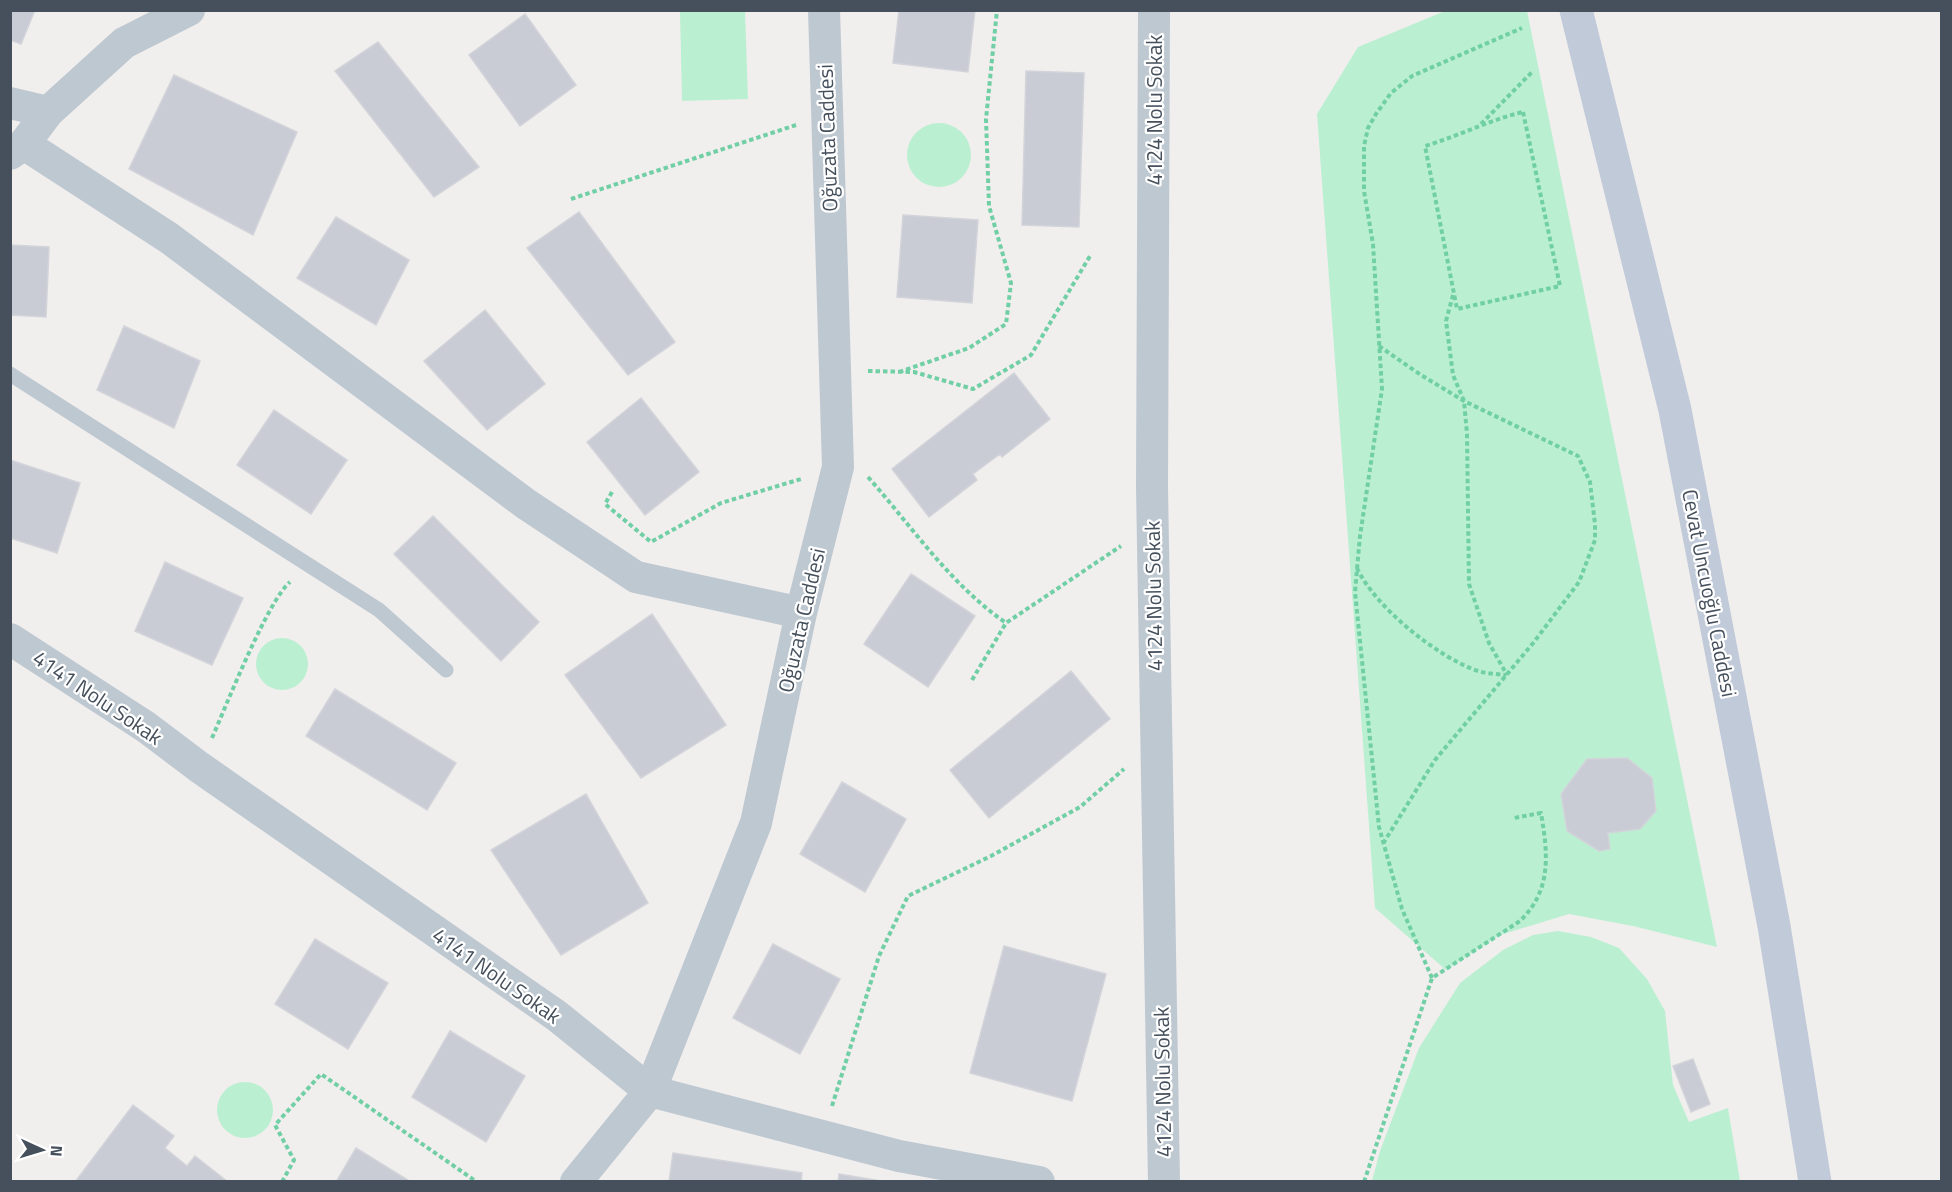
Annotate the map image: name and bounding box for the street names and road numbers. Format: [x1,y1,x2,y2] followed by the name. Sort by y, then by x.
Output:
[1138,35,1170,185] street label: 4124 Nolu Sokak
[808,64,846,212] street label: Oğuzata Caddesi
[1674,486,1746,700] street label: Cevat Uncuoğlu Caddesi
[1136,520,1170,672] street label: 4124 Nolu Sokak
[769,545,833,695] street label: Oğuzata Caddesi
[27,642,169,752] street label: 4141 Nolu Sokak
[426,919,568,1031] street label: 4141 Nolu Sokak
[1145,1006,1179,1158] street label: 4124 Nolu Sokak

